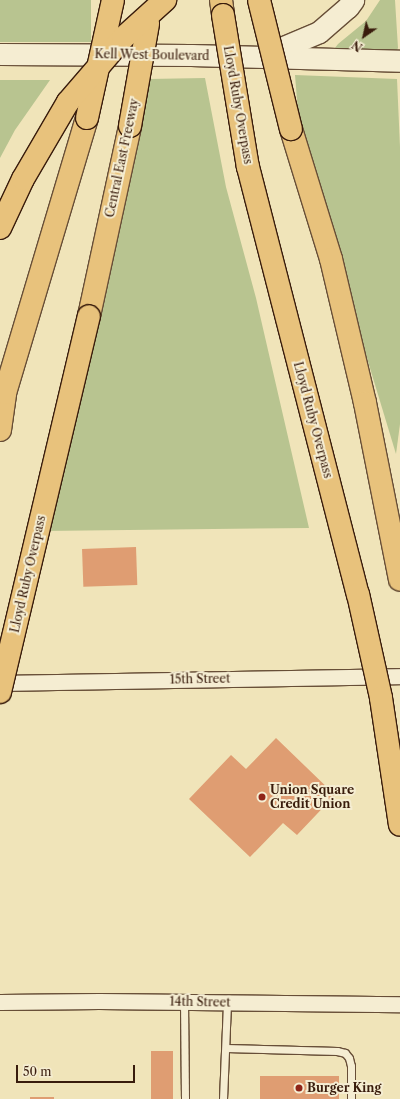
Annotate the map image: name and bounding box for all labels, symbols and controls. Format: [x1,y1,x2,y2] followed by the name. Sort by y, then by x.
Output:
[344,16,384,56] north arrow
[349,37,365,54] text: N
[220,44,256,166] street label: Lloyd Ruby Overpass
[94,47,210,63] street label: Kell West Boulevard
[102,97,142,219] street label: Central East Freeway
[290,360,336,480] street label: Lloyd Ruby Overpass
[7,514,49,634] street label: Lloyd Ruby Overpass
[170,671,230,687] street label: 15th Street
[270,783,354,811] place label: Union Square Credit Union
[257,792,267,802] marker: Union Square Credit Union
[169,994,231,1010] street label: 14th Street
[18,1057,137,1083] scale bar
[23,1064,52,1079] text: 50 m
[307,1081,382,1095] place label: Burger King
[294,1083,304,1093] marker: Burger King

